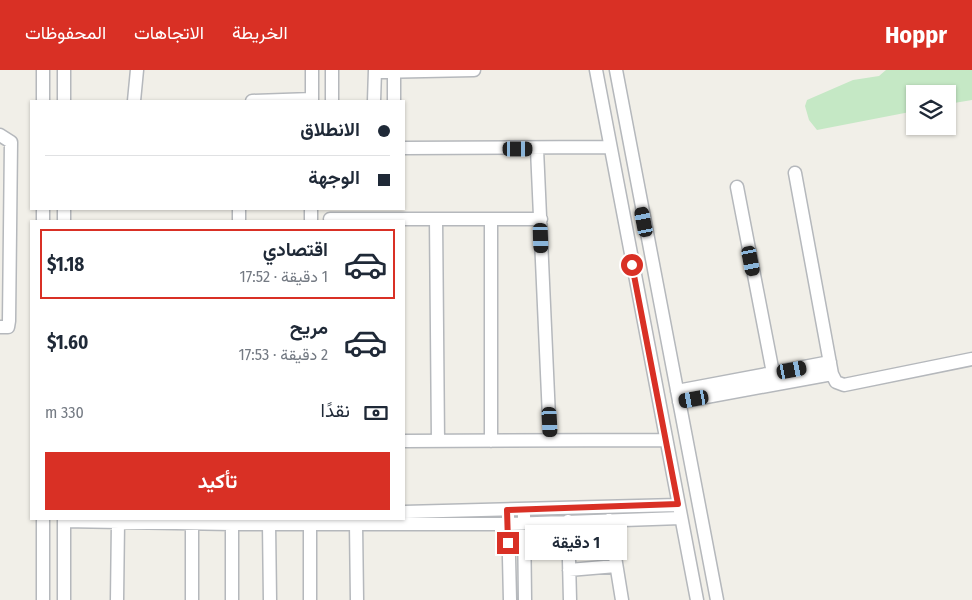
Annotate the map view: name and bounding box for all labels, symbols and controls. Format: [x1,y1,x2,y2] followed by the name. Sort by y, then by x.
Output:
[885,21,947,49] text: Hoppr
[25,22,106,44] text: المحفوظات
[134,22,204,44] text: الاتجاهات
[232,22,288,44] text: الخريطة
[906,85,956,135] map controls
[906,85,956,135] button: layers
[300,118,360,141] text: الانطلاق
[503,142,533,157] car
[308,166,360,189] text: الوجهة
[633,206,654,238] car
[532,223,549,253] car
[263,238,328,261] text: اقتصادي
[343,242,388,287] icon: car
[740,245,761,277] car
[47,253,84,276] text: $1.18
[621,254,643,276] route start
[240,267,328,286] text: 1 دقيقة · 17:52
[290,316,328,339] text: مريح
[343,320,388,365] icon: car
[47,331,88,354] text: $1.60
[239,345,328,364] text: 2 دقيقة · 17:53
[775,360,808,380] car
[677,389,710,409] car
[321,399,350,422] text: نقدًا
[362,399,390,427] icon: cash
[45,403,84,422] text: 330 m
[541,407,558,437] car
[45,452,390,510] button: تأكيد
[526,526,628,560] callout: 1 دقيقة
[497,532,519,554] route end
[552,533,600,552] text: 1 دقيقة

